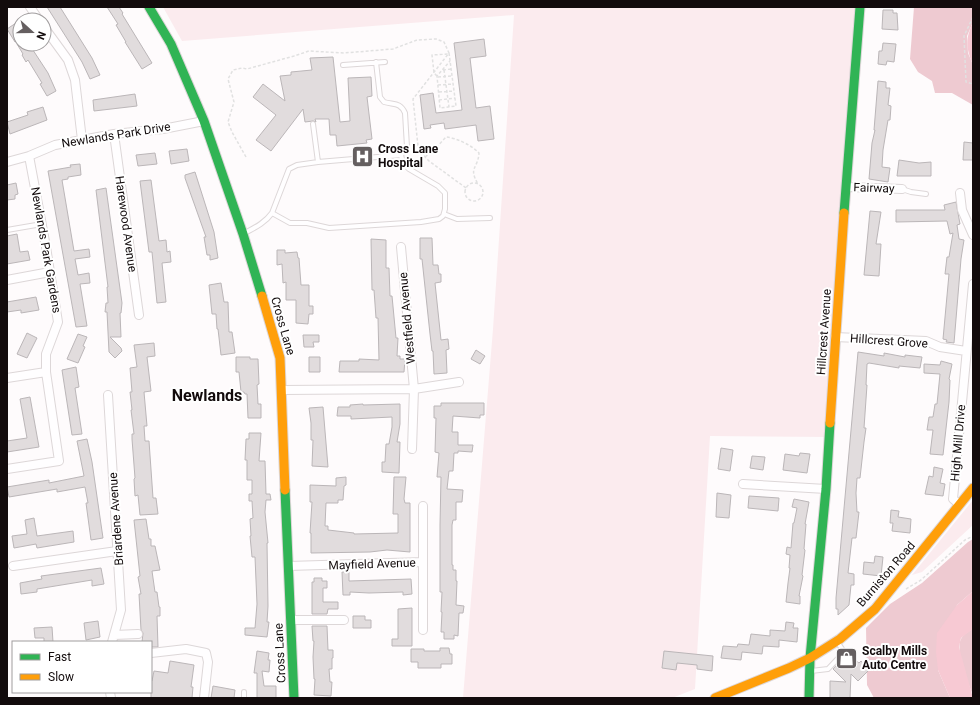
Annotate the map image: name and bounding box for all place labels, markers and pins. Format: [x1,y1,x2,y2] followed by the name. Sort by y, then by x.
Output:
[378,142,439,170] place label: Cross Lane Hospital
[350,143,376,169] hospital icon: Cross Lane Hospital
[862,644,927,672] place label: Scalby Mills Auto Centre
[833,645,859,671] shop icon: Scalby Mills Auto Centre

